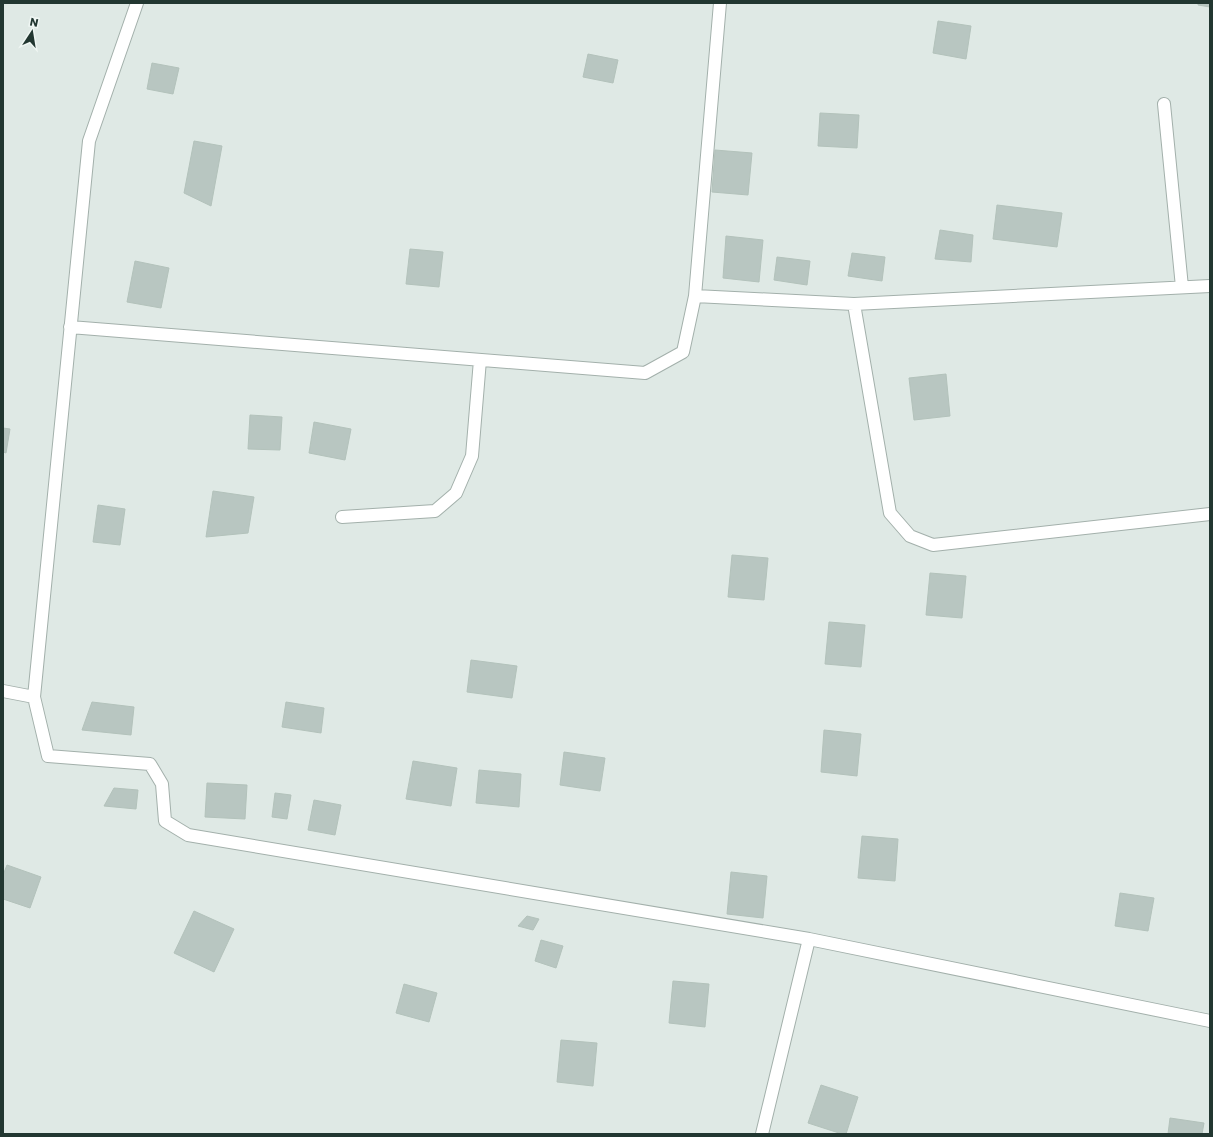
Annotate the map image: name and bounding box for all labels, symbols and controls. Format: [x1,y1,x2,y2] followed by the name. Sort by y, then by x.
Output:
[12,12,52,52] north arrow
[28,14,40,31] text: N

